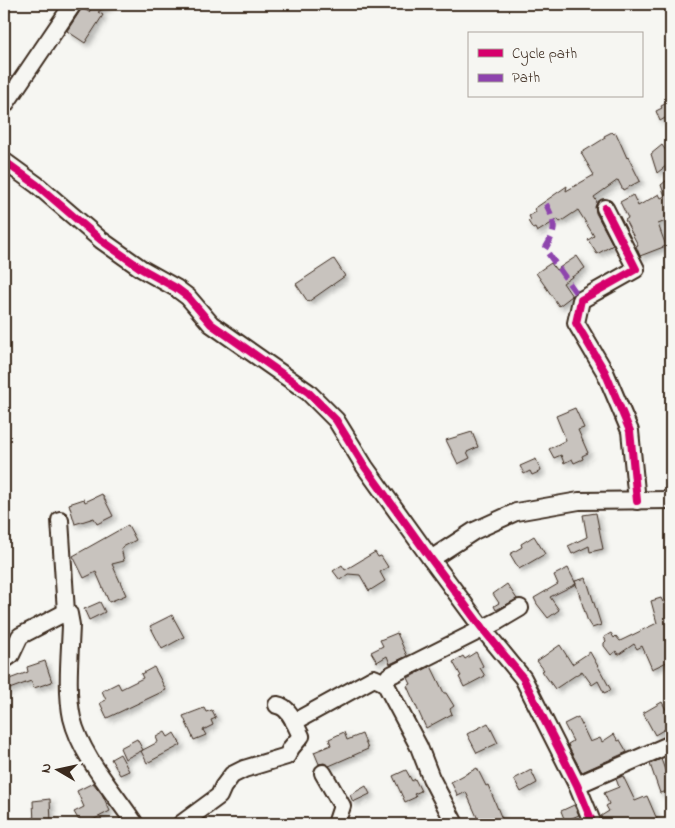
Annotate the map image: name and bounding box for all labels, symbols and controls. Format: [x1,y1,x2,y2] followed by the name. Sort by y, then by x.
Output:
[468,32,642,98] legend
[512,43,577,66] text: Cycle path
[512,67,540,89] text: Path
[32,746,82,796] north arrow
[36,762,58,775] text: N

